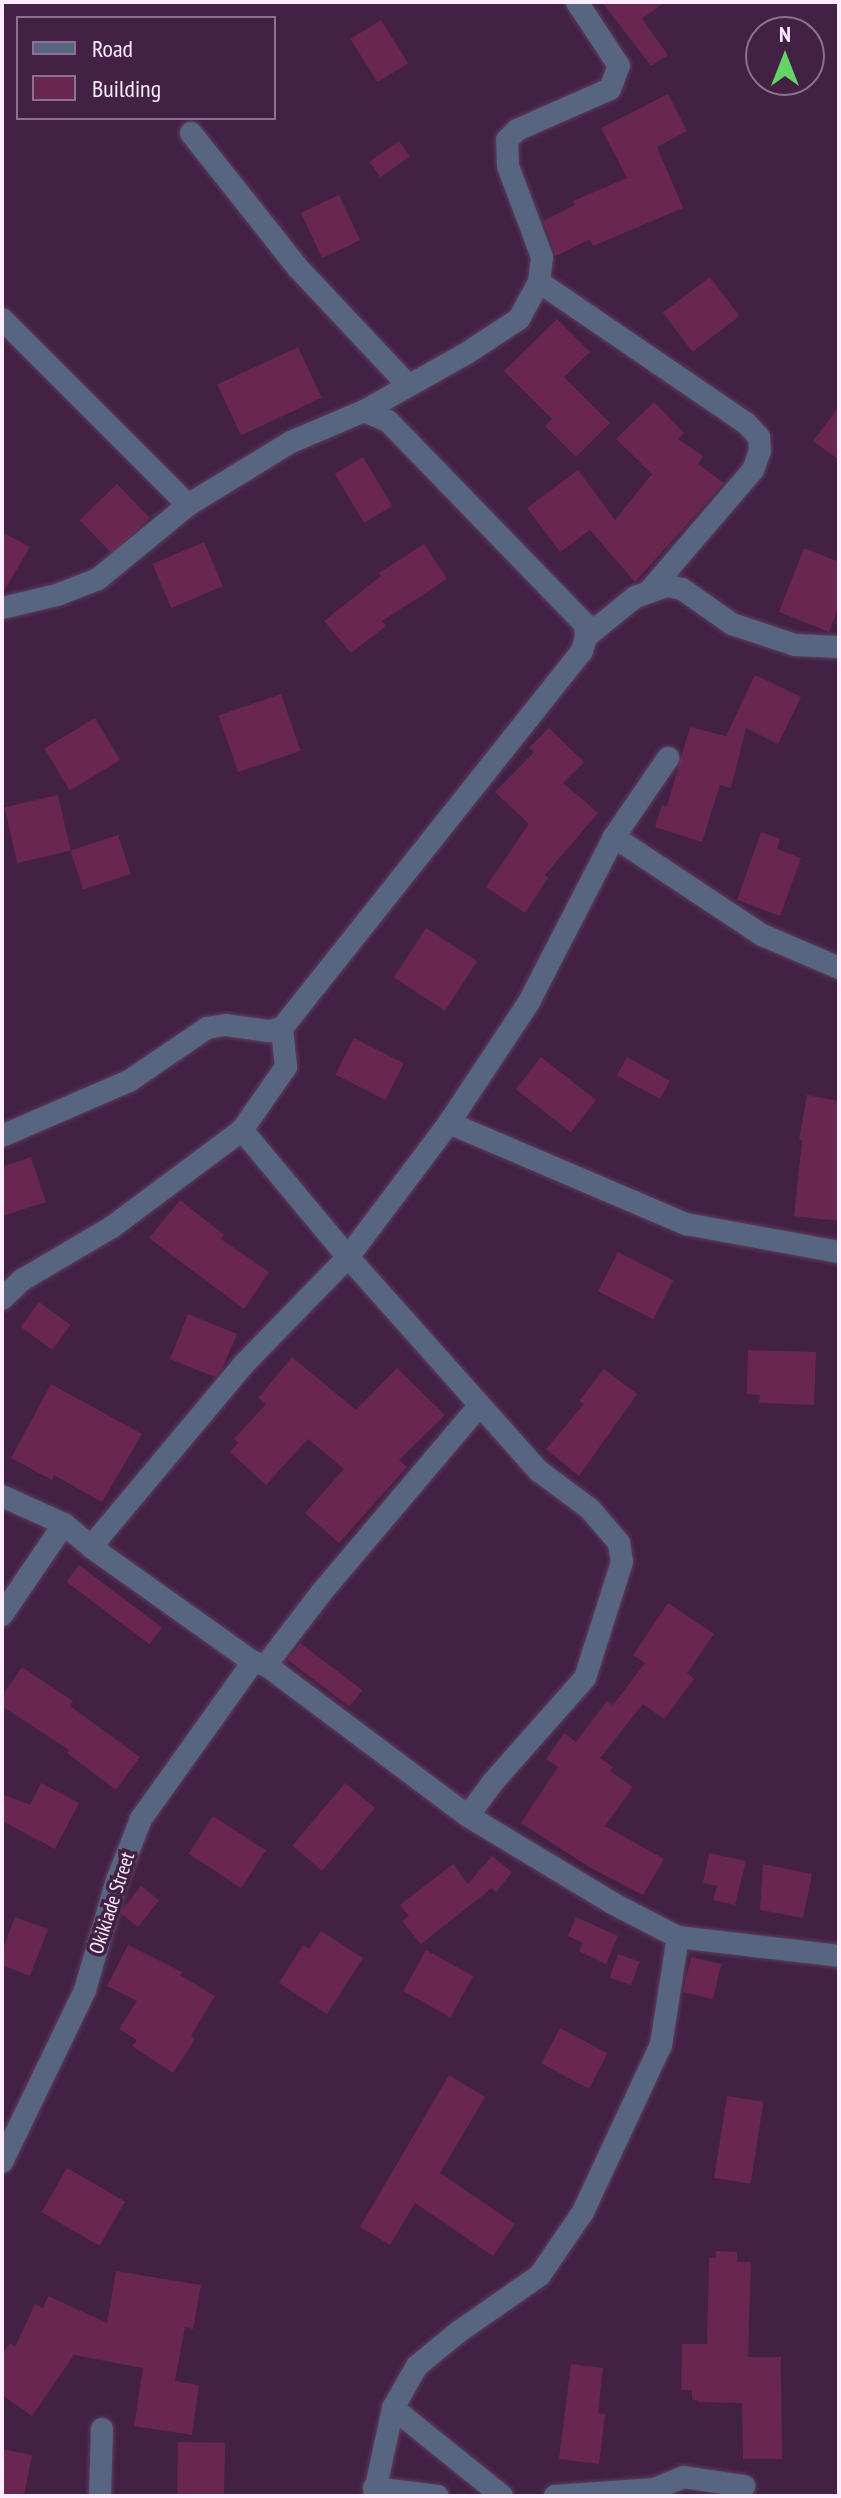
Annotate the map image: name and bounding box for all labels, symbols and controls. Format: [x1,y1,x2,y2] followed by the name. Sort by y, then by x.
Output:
[16,16,276,120] legend
[745,16,825,96] north arrow
[779,20,791,48] text: N
[92,33,133,64] text: Road
[92,73,161,104] text: Building
[84,1849,140,1957] street label: Okikiade Street

